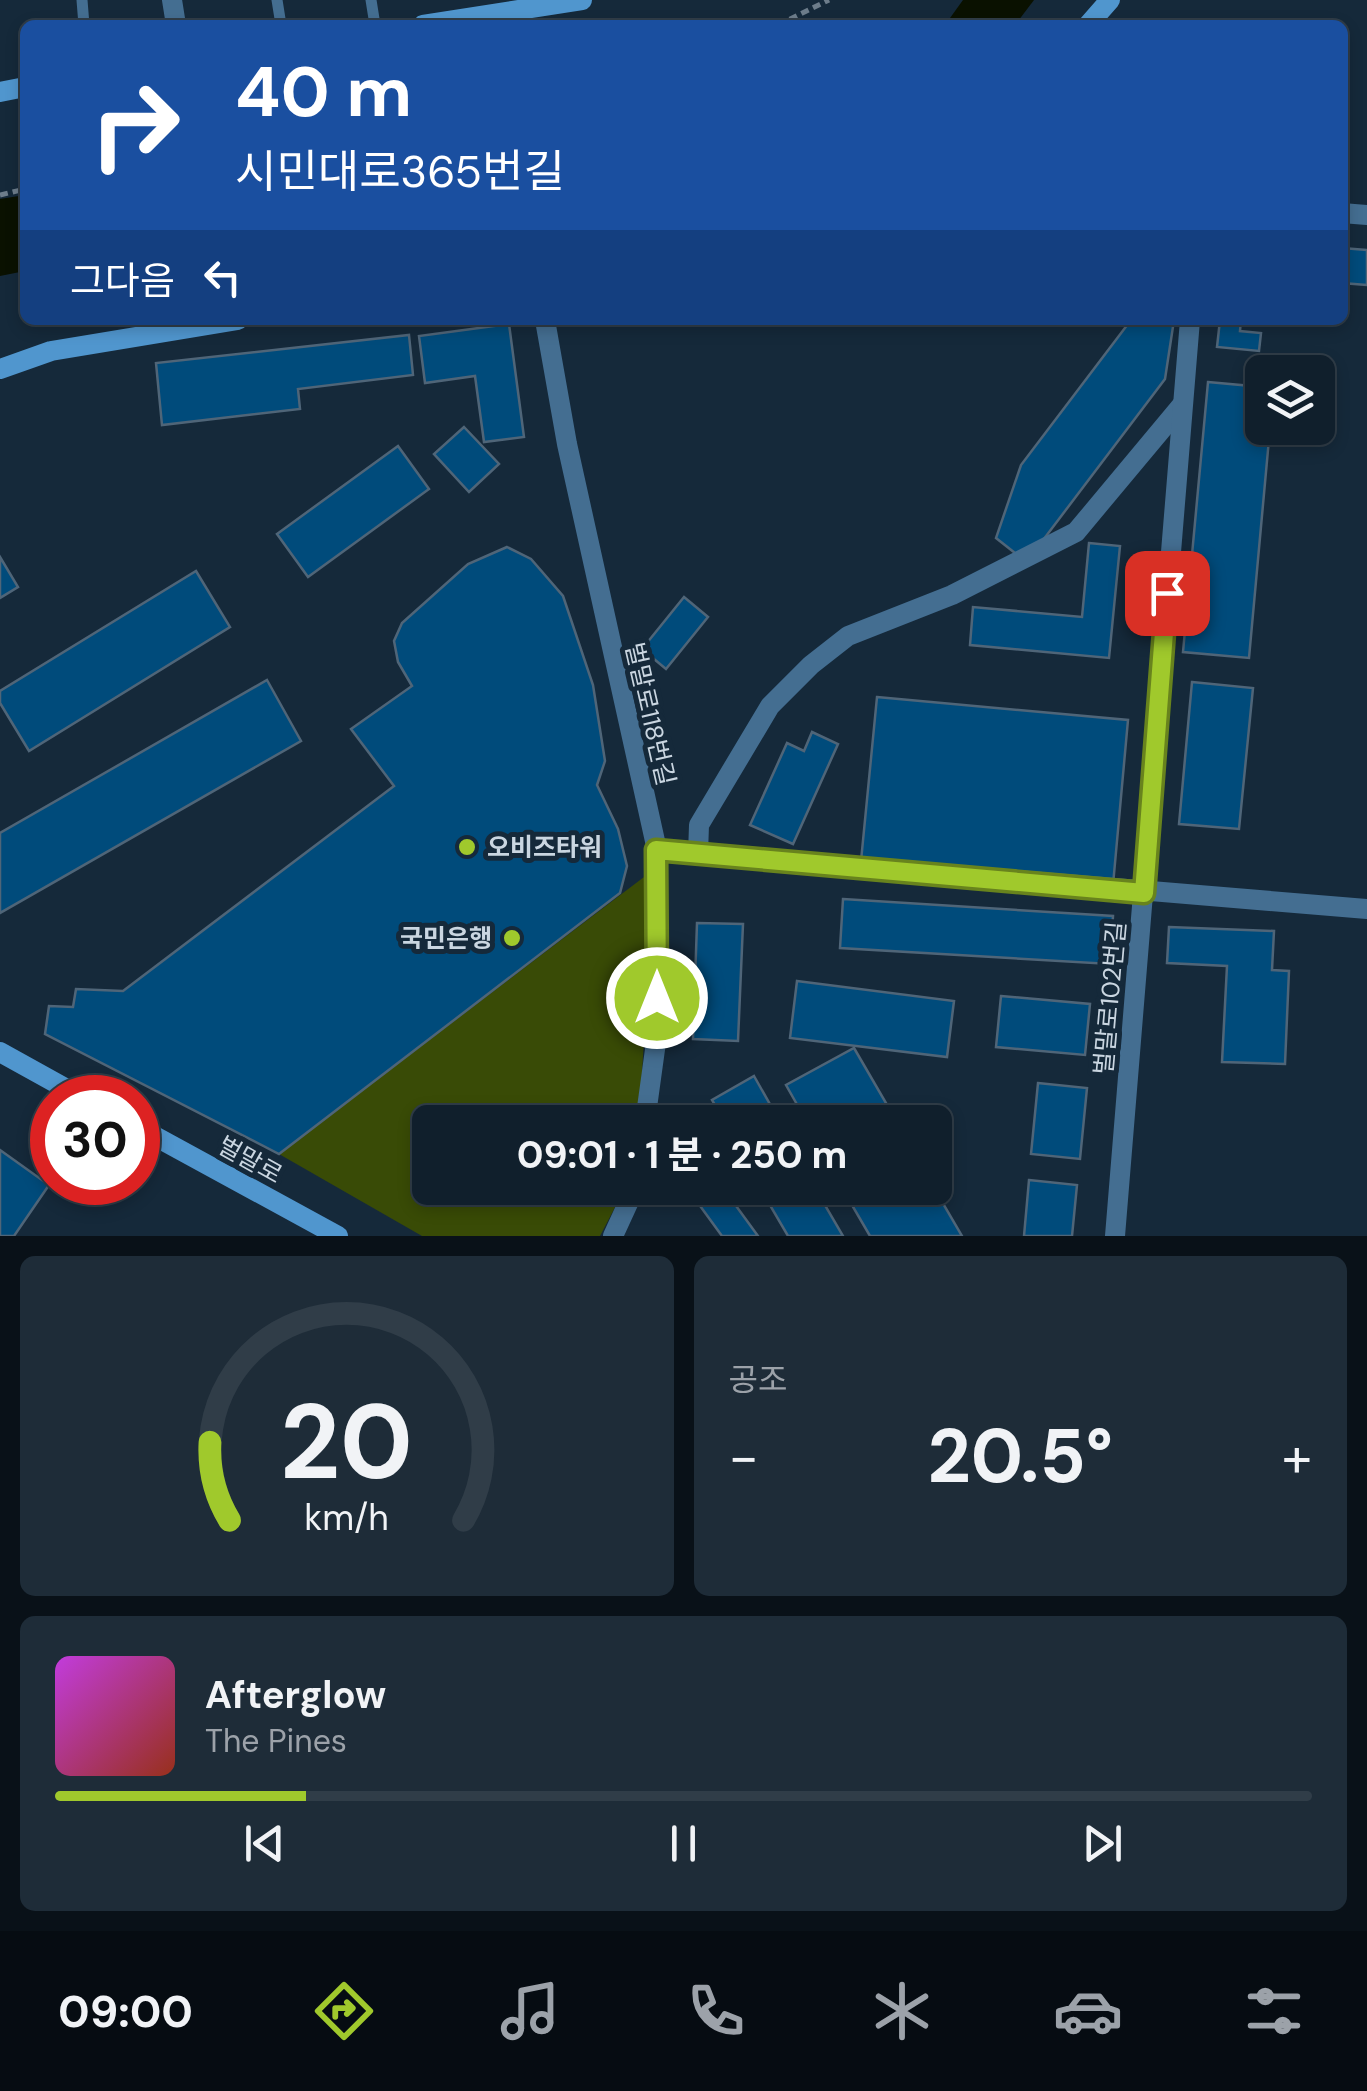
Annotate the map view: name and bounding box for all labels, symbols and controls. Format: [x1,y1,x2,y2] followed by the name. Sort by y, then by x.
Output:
[235,47,412,138] text: 40 m
[70,60,200,190] icon: right
[235,142,565,201] text: 시민대로365번길
[195,250,250,305] icon: left
[70,256,175,306] text: 그다음
[1245,355,1335,445] map controls
[1245,355,1335,445] button: layers
[1125,551,1210,636] pin
[1140,566,1195,621] icon: arrive
[618,639,682,789] street label: 벌말로118번길
[487,831,602,864] place label: 오비즈타워
[456,836,478,858] marker: 오비즈타워
[1087,920,1133,1076] street label: 벌말로102번길
[400,922,492,955] place label: 국민은행
[501,927,523,949] marker: 국민은행
[605,946,709,1050] position arrow
[30,1075,160,1205] speed limit sign: 30
[212,1129,288,1191] street label: 벌말로
[517,1130,847,1180] text: 09:01 · 1 분 · 250 m
[729,1359,787,1401] text: 공조
[280,1375,413,1510] text: 20
[927,1408,1113,1505] text: 20.5°
[729,1421,759,1493] text: −
[1282,1421,1312,1493] text: +
[305,1495,389,1541] text: km/h
[205,1670,386,1720] text: Afterglow
[205,1720,347,1762] text: The Pines
[237,1816,292,1871] icon: previous
[656,1816,711,1871] icon: pause
[1075,1816,1130,1871] icon: next
[309,1976,379,2046] icon: directions
[495,1976,565,2046] icon: music
[681,1976,751,2046] icon: phone
[867,1976,937,2046] icon: climate
[1053,1976,1123,2046] icon: car
[1239,1976,1309,2046] icon: filters
[58,1982,193,2041] text: 09:00

